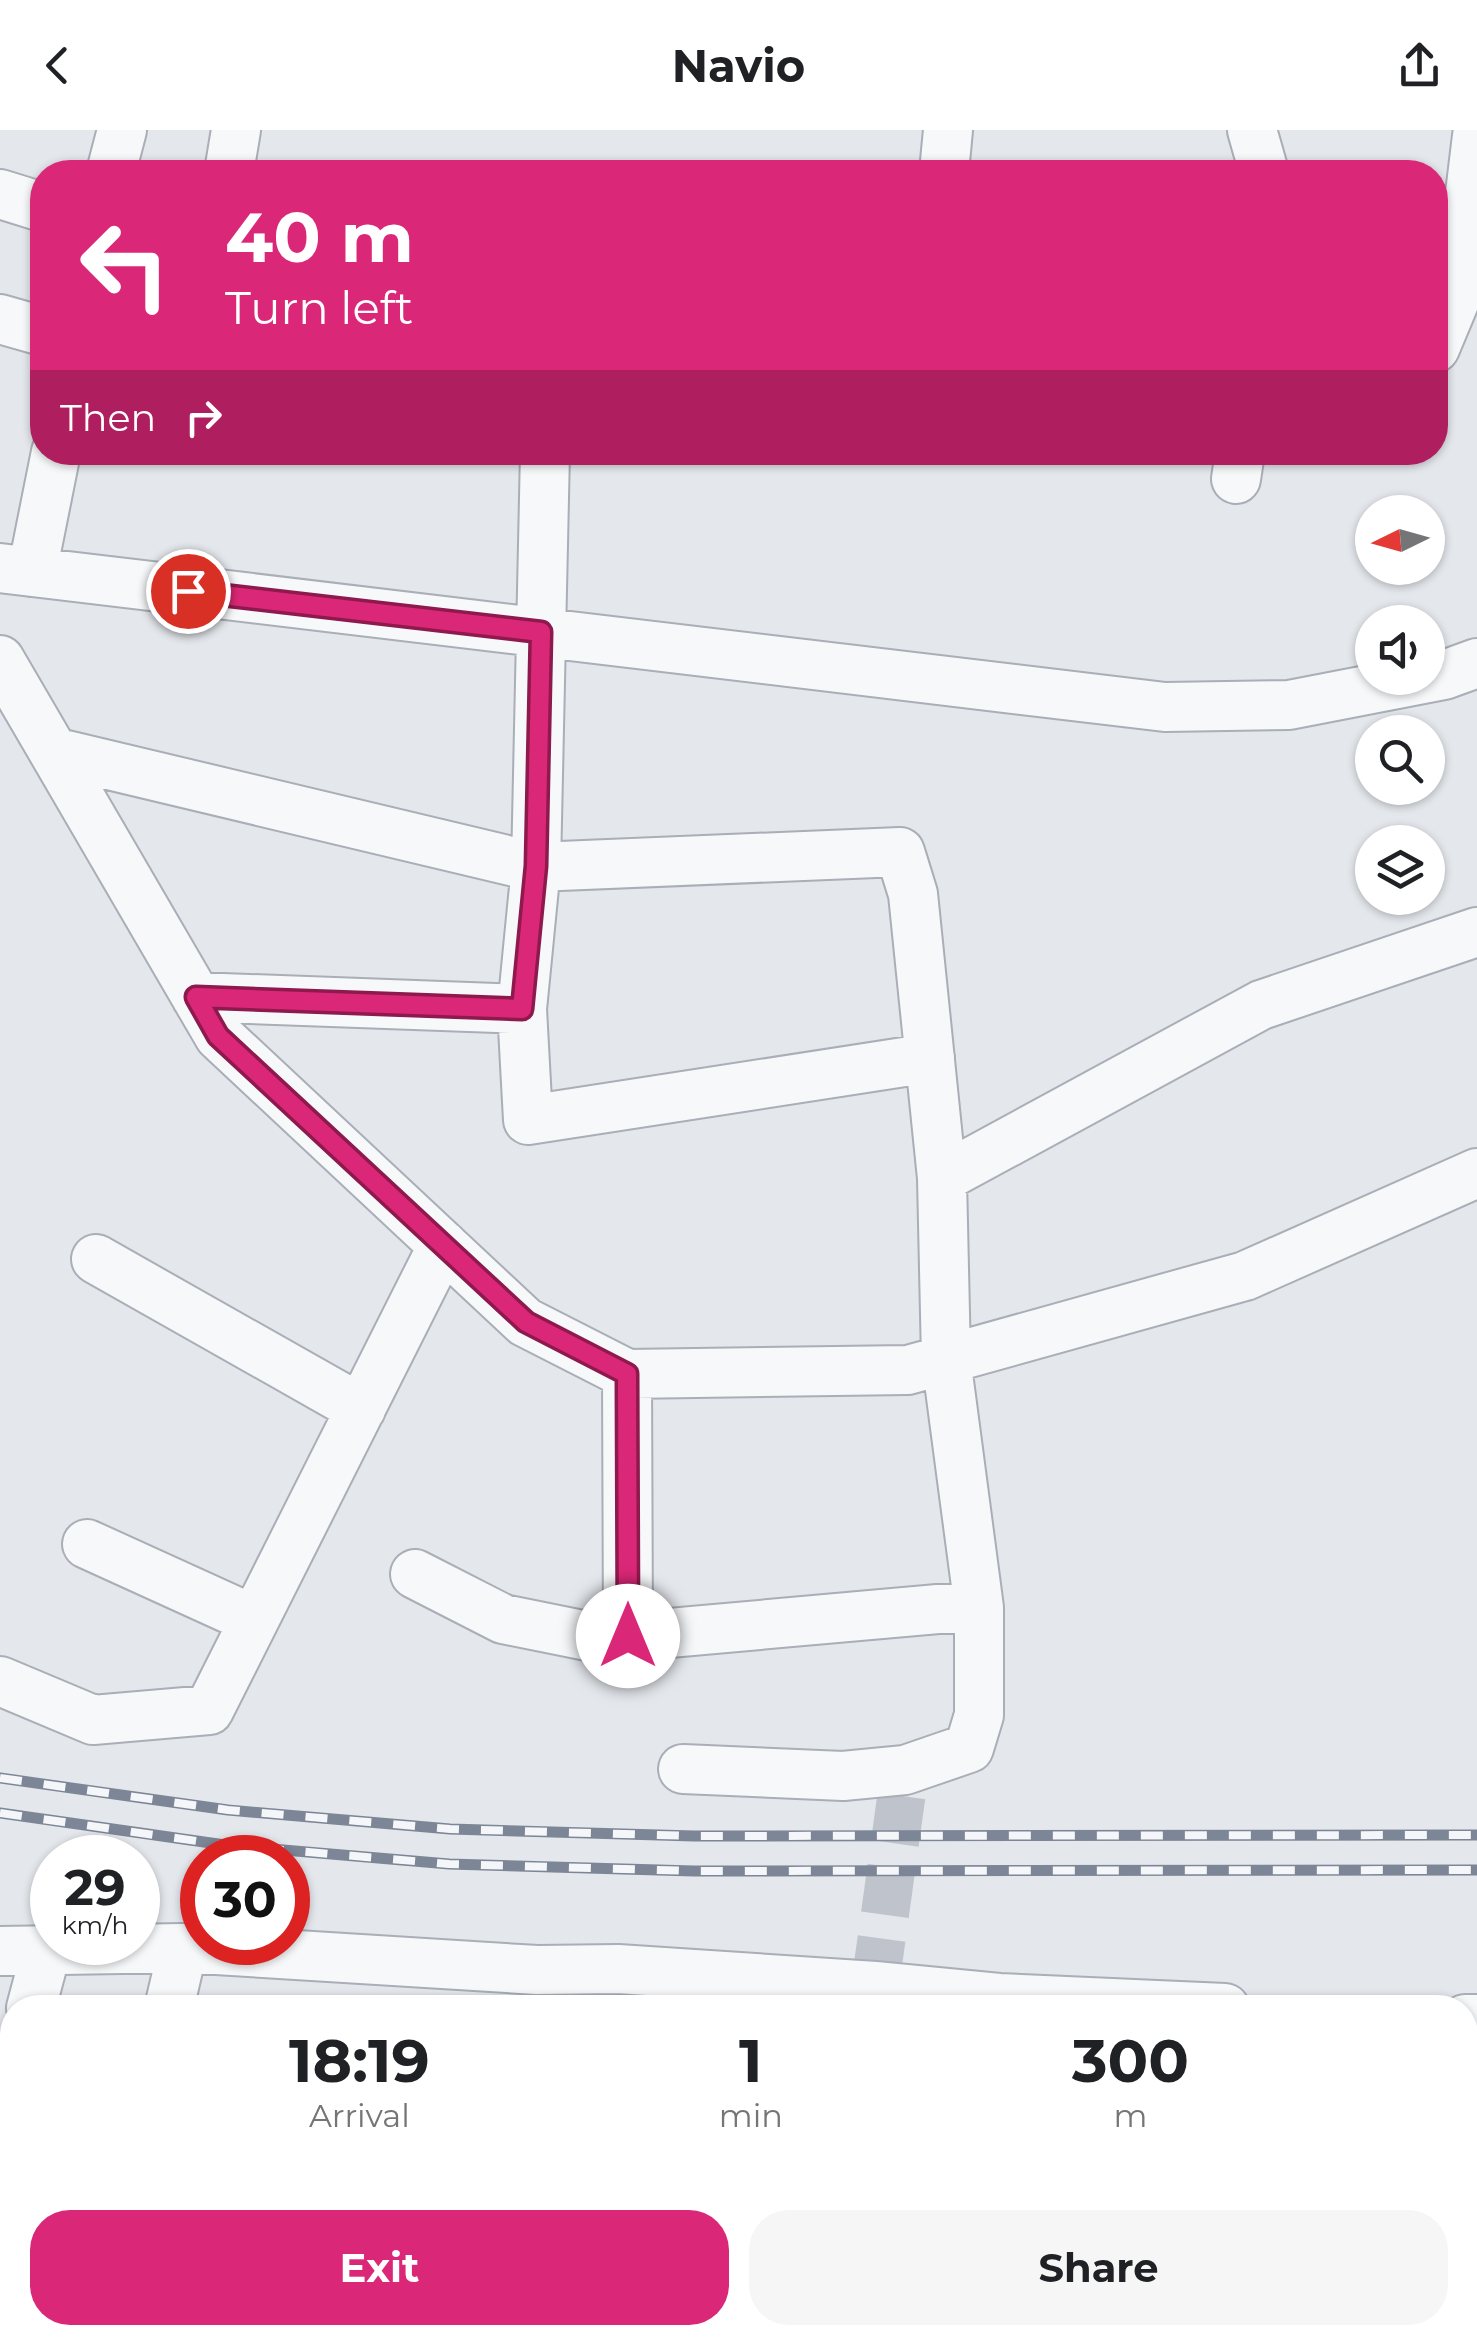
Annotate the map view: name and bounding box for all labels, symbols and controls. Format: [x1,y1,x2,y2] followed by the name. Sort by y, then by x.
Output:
[30,38,85,93] icon: back
[672,38,805,93] text: Navio
[1392,38,1447,93] icon: share
[225,194,414,280] text: 40 m
[60,200,190,330] icon: left
[225,280,413,335] text: Turn left
[176,390,231,445] icon: right
[60,394,156,441] text: Then
[1355,495,1445,585] north arrow
[1355,495,1445,915] map controls
[146,549,231,634] pin
[161,564,216,619] icon: arrive
[1355,605,1445,695] button: sound
[1355,715,1445,805] button: search
[1355,825,1445,915] button: layers
[576,1584,680,1688] position arrow
[180,1835,310,1965] speed limit sign: 30
[64,1857,126,1918] text: 29
[62,1910,128,1940] text: km/h
[289,2024,430,2097] text: 18:19
[739,2024,763,2097] text: 1
[1072,2024,1189,2097] text: 300
[309,2096,410,2135] text: Arrival
[719,2096,783,2135] text: min
[1113,2096,1147,2135] text: m
[30,2210,729,2325] button: Exit
[749,2210,1448,2325] button: Share

